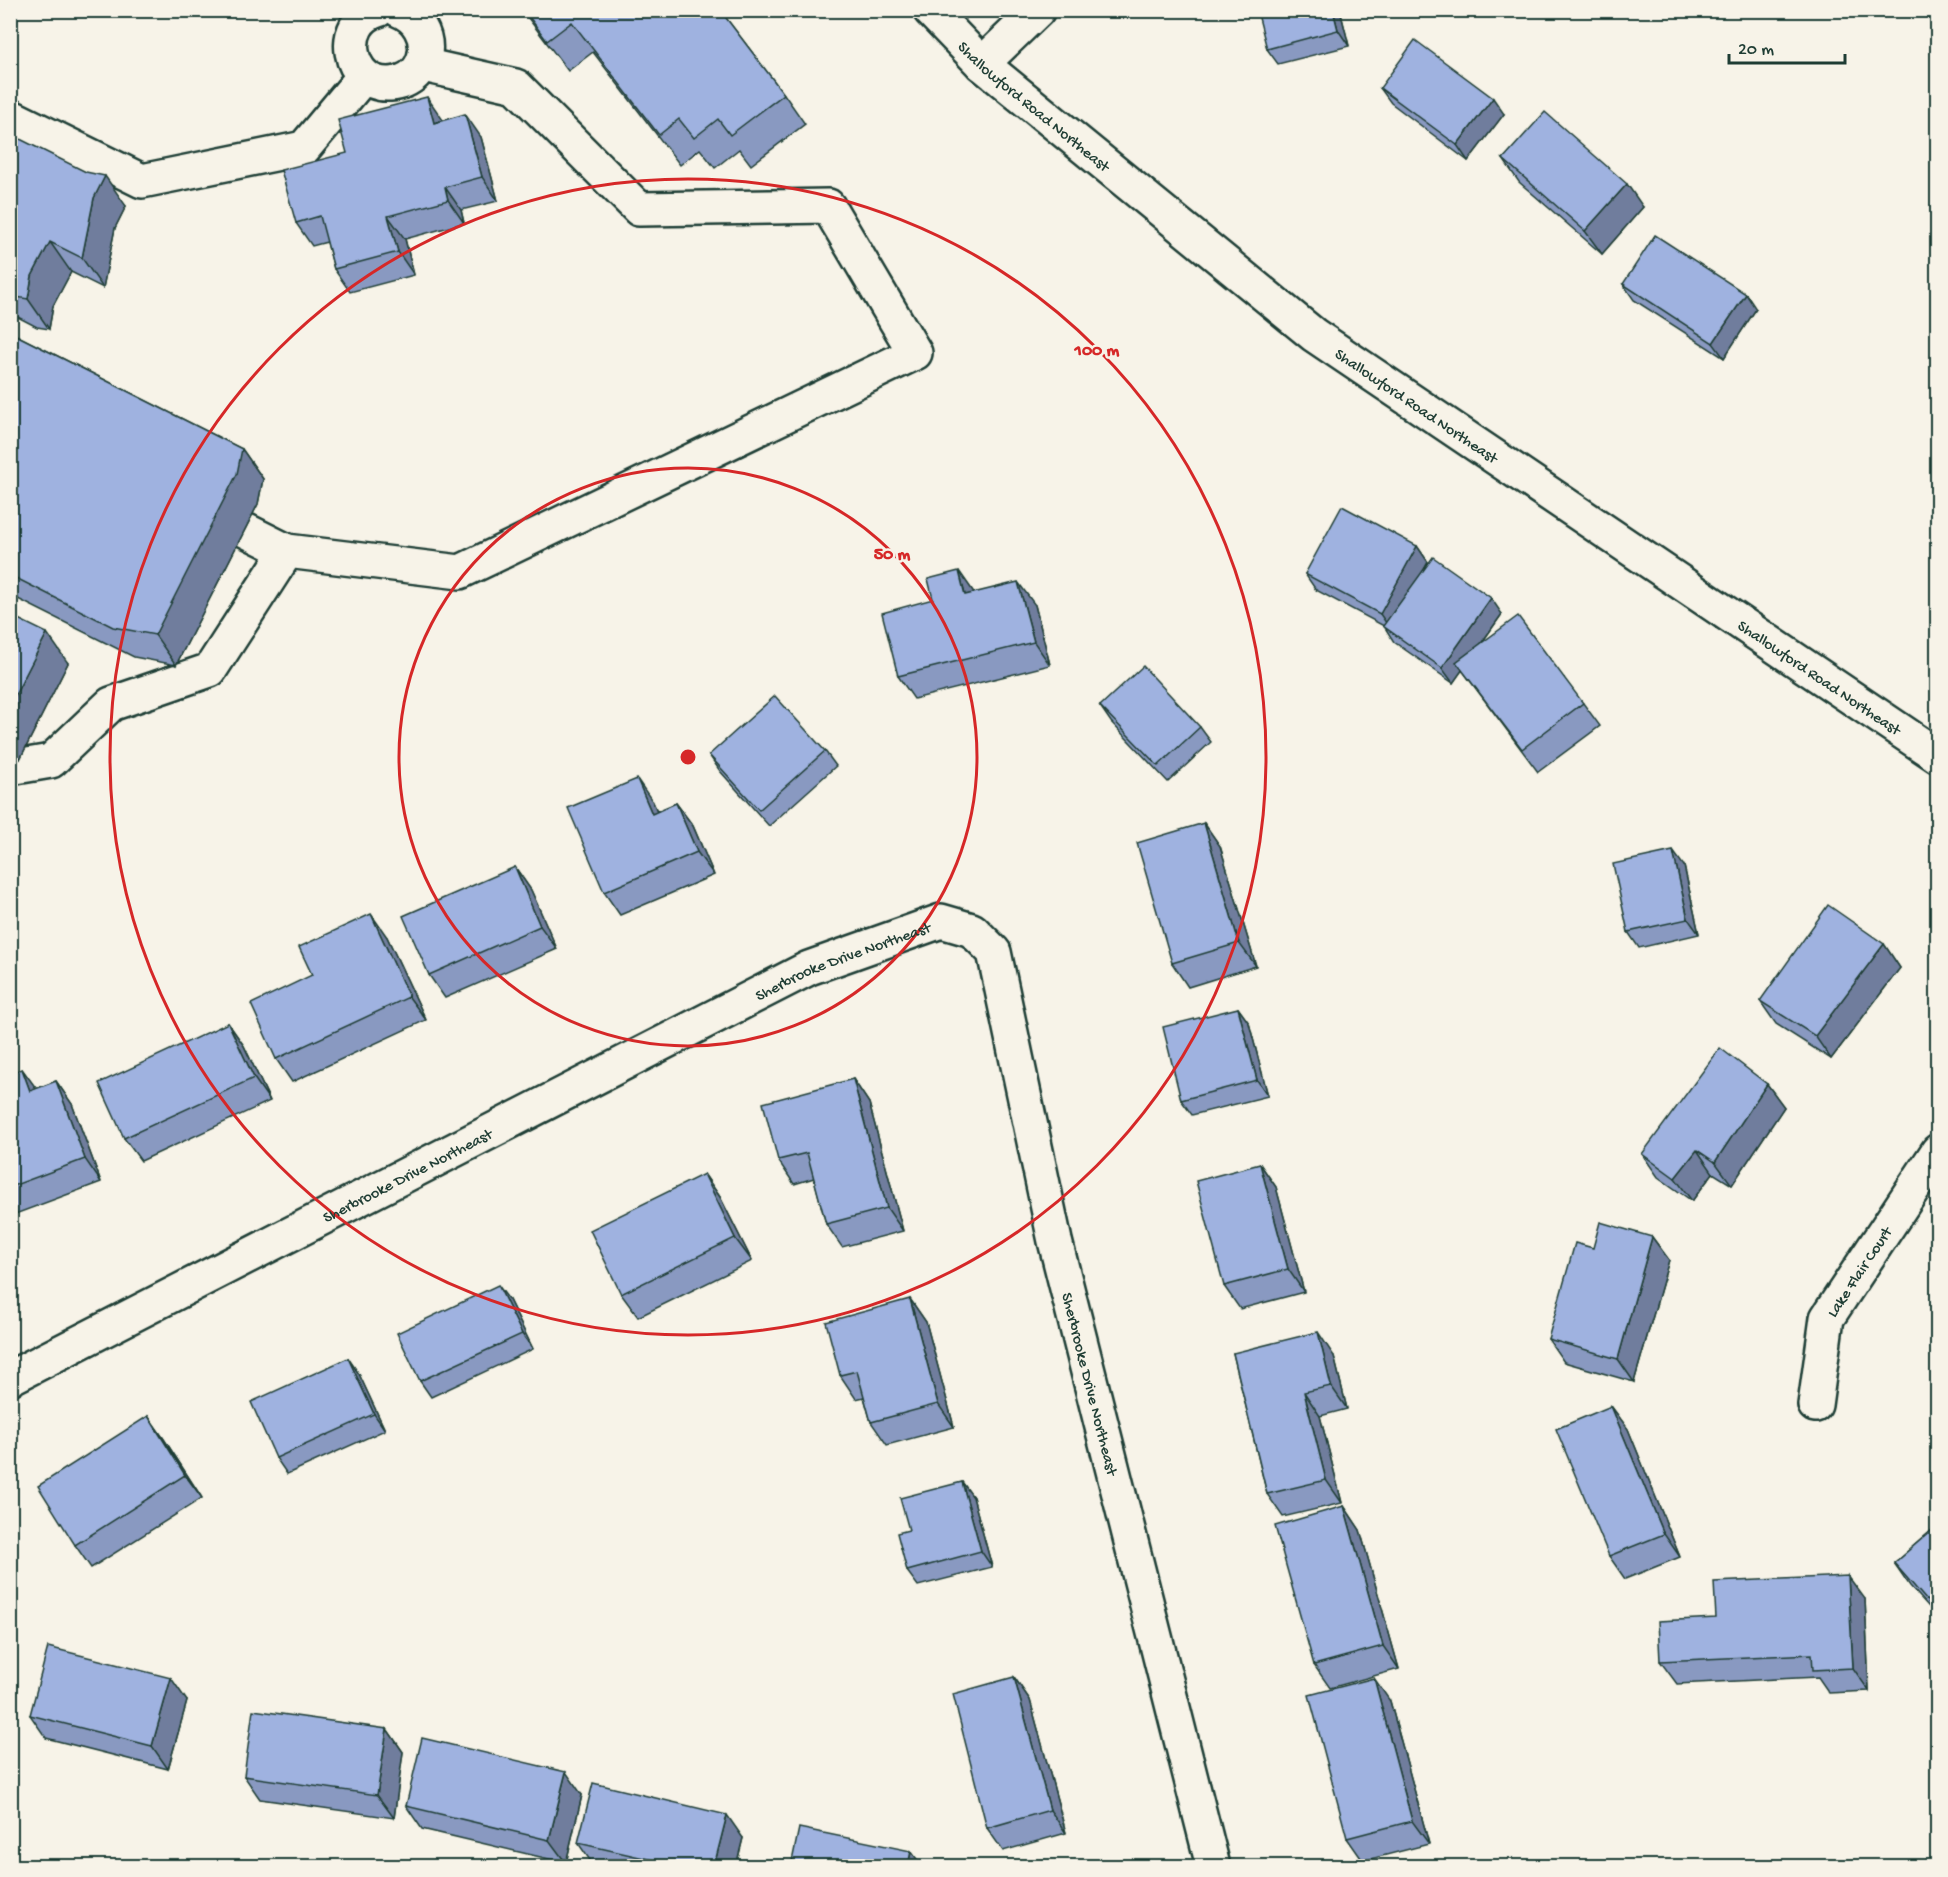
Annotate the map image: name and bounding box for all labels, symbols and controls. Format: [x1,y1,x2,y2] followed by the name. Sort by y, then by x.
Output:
[1729,27,1844,65] scale bar
[952,39,1113,178] street label: Shallowford Road Northeast
[1738,40,1774,61] text: 20 m
[1074,341,1120,362] text: 100 m
[1330,346,1502,470] street label: Shallowford Road Northeast
[874,545,911,566] text: 50 m
[1733,618,1904,742] street label: Shallowford Road Northeast
[678,747,698,767] centre of rings
[753,919,935,1007] street label: Sherbrooke Drive Northeast
[321,1126,498,1229] street label: Sherbrooke Drive Northeast
[1824,1223,1899,1322] street label: Lake Flair Court
[1055,1291,1120,1479] street label: Sherbrooke Drive Northeast

